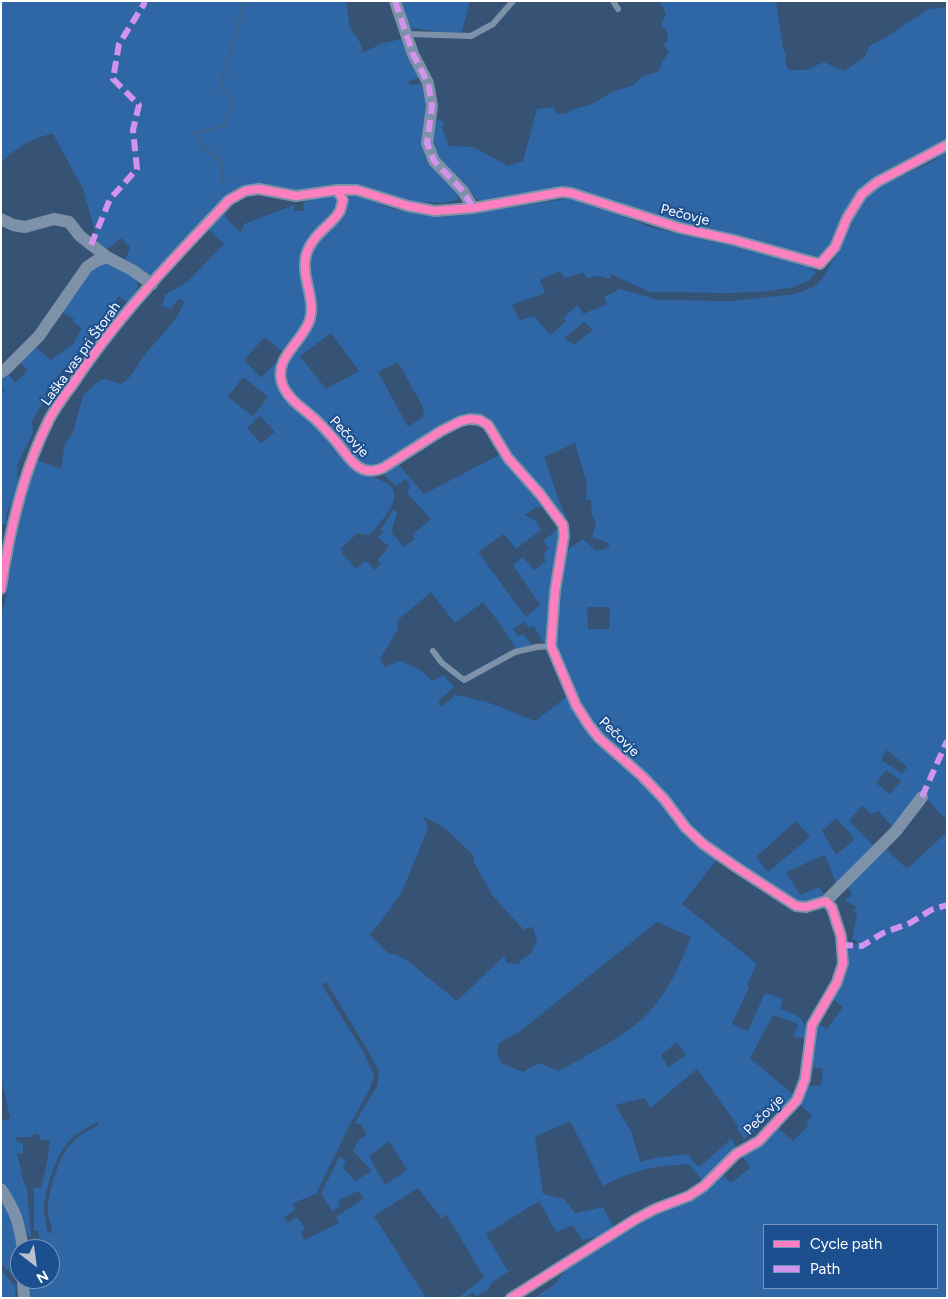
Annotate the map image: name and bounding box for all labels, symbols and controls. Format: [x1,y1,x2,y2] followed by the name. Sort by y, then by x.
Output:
[659,201,711,229] street label: Pečovje
[38,299,124,409] street label: Laška vas pri Štorah
[326,413,372,461] street label: Pečovje
[595,714,643,760] street label: Pečovje
[740,1091,788,1139] street label: Pečovje
[763,1224,938,1289] legend
[810,1235,882,1253] text: Cycle path
[10,1239,60,1289] north arrow
[810,1260,840,1278] text: Path
[33,1266,51,1287] text: N

